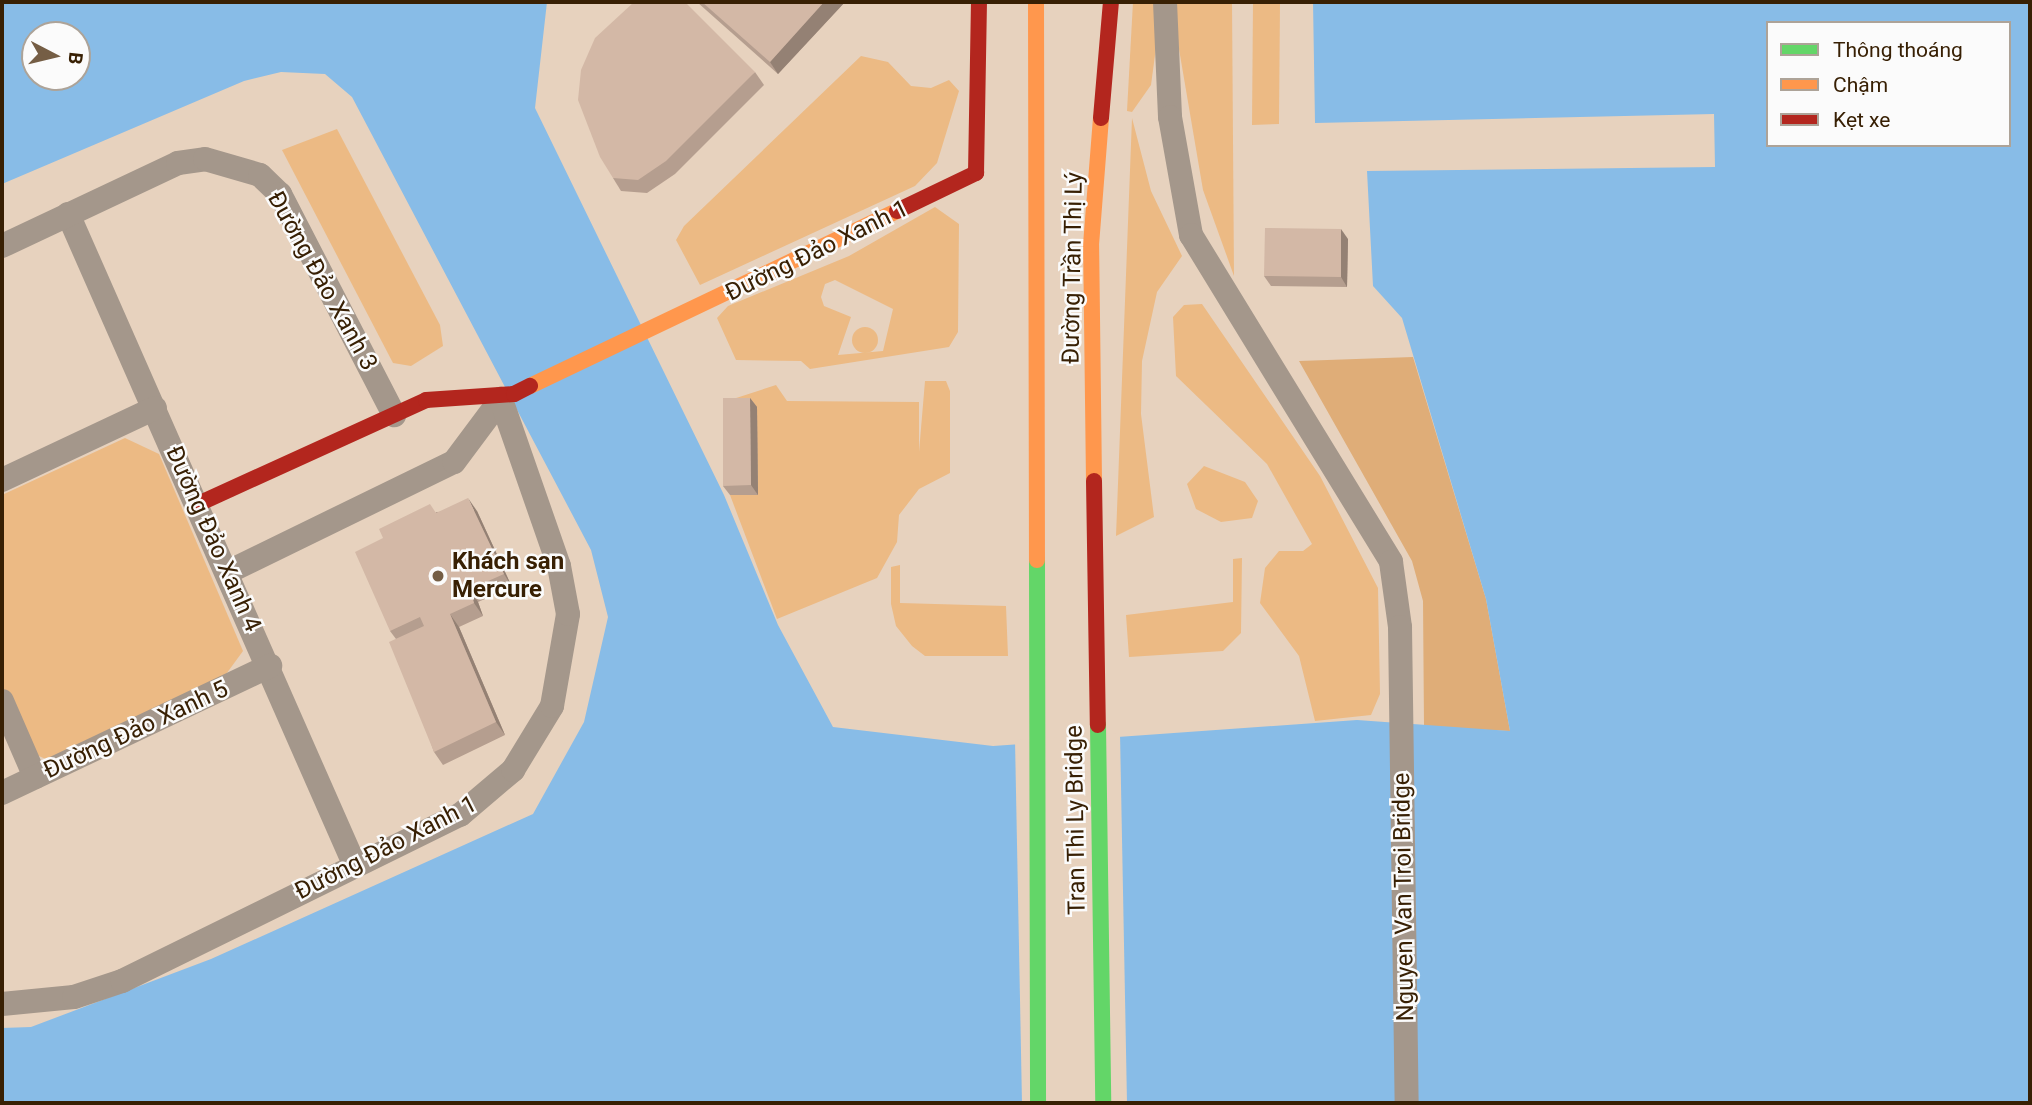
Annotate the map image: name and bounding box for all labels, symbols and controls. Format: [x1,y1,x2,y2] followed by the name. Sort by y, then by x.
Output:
[21,21,91,91] north arrow
[1766,21,2011,147] legend
[1833,38,1963,62] text: Thông thoáng
[63,51,88,66] text: B
[1833,73,1888,97] text: Chậm
[1833,108,1890,132] text: Kẹt xe
[1057,171,1089,365] street label: Đường Trần Thị Lý
[261,186,383,376] street label: Đường Đảo Xanh 3
[721,194,913,308] street label: Đường Đảo Xanh 1
[159,442,267,636] street label: Đường Đảo Xanh 4
[452,548,564,604] place label: Khách sạn Mercure
[430,568,446,584] marker: Khách sạn Mercure
[39,675,233,785] street label: Đường Đảo Xanh 5
[1060,725,1092,915] street label: Tran Thi Ly Bridge
[1387,772,1421,1022] street label: Nguyen Van Troi Bridge
[290,790,482,906] street label: Đường Đảo Xanh 1

